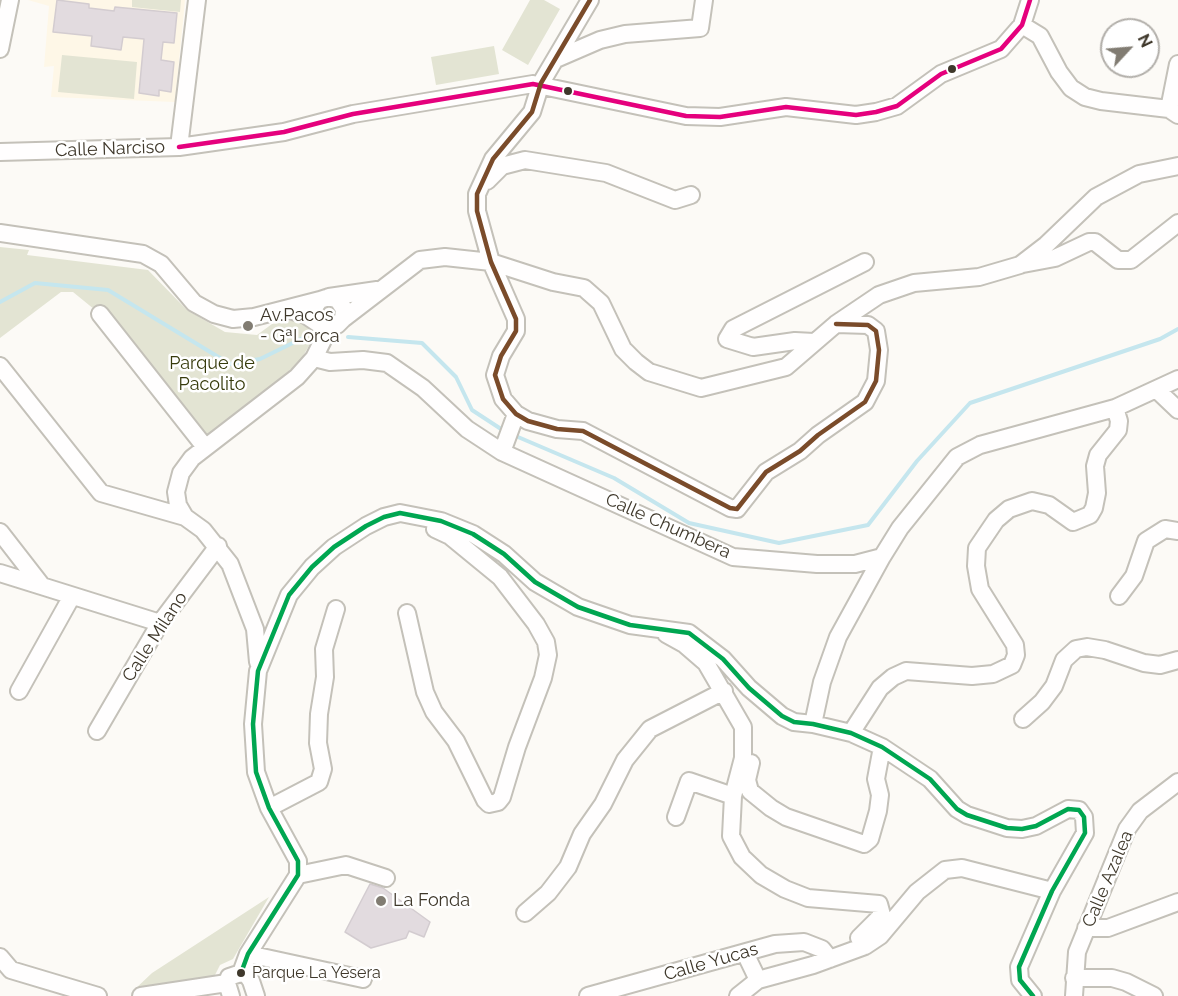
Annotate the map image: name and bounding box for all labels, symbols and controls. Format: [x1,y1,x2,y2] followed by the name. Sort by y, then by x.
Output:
[1100,18,1160,78] north arrow
[1134,31,1156,50] text: N
[946,63,958,75] unlabelled marker
[562,85,574,97] unlabelled marker
[55,136,165,162] street label: Calle Narciso
[260,305,340,348] place label: Av.Pacos - GªLorca
[241,319,255,333] marker: Av.Pacos - GªLorca
[169,353,255,395] park label: Parque de Pacolito
[602,489,734,563] street label: Calle Chumbera
[118,588,192,686] street label: Calle Milano
[1078,827,1138,931] street label: Calle Azalea
[393,890,470,912] place label: La Fonda
[374,894,388,908] marker: La Fonda
[661,938,761,986] street label: Calle Yucas
[252,963,381,983] place label: Parque La Yesera
[235,967,247,979] marker: Parque La Yesera

